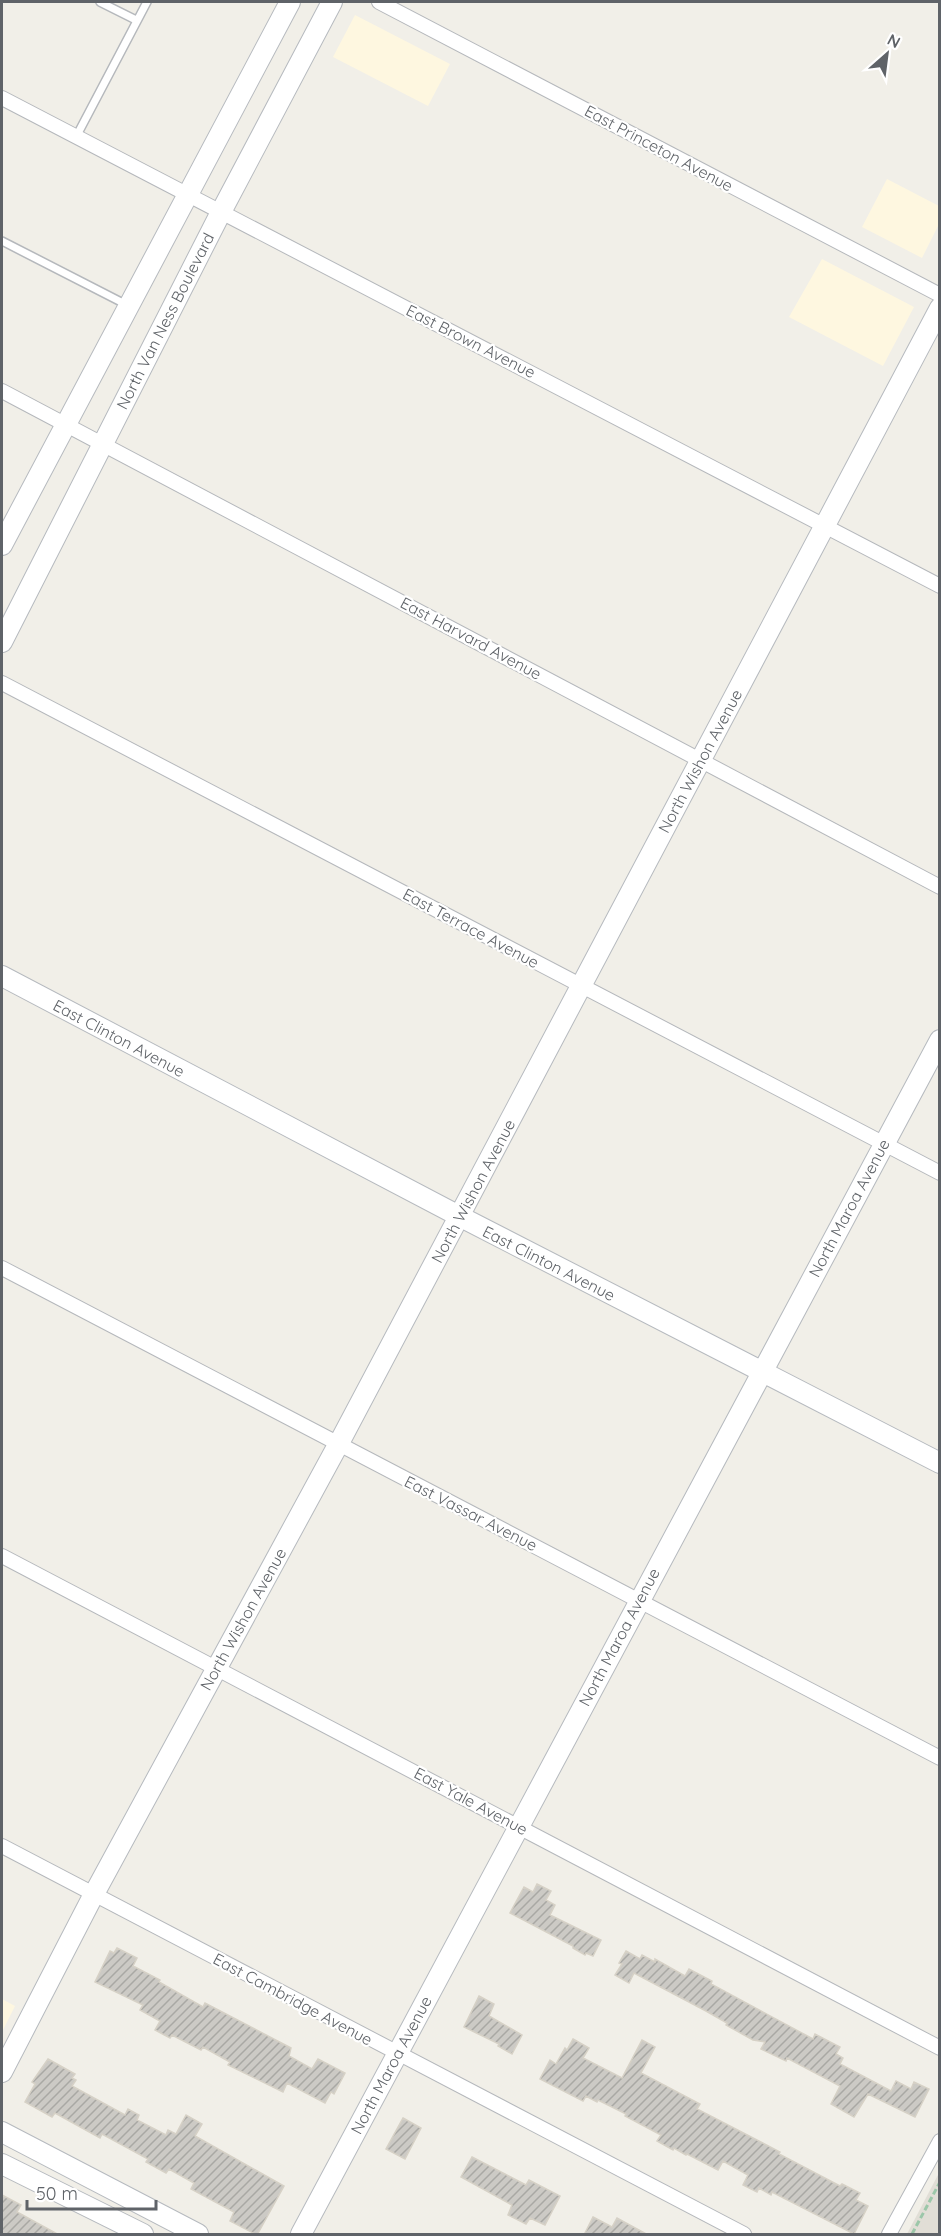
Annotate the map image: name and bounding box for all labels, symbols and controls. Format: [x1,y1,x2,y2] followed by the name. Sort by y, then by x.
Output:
[857,24,917,84] north arrow
[884,29,904,52] text: N
[581,100,737,196] street label: East Princeton Avenue
[112,229,218,413] street label: North Van Ness Boulevard
[403,300,539,382] street label: East Brown Avenue
[397,592,545,684] street label: East Harvard Avenue
[654,686,746,836] street label: North Wishon Avenue
[400,884,542,972] street label: East Terrace Avenue
[50,995,188,1081] street label: East Clinton Avenue
[427,1116,519,1266] street label: North Wishon Avenue
[804,1136,894,1280] street label: North Maroa Avenue
[479,1221,619,1305] street label: East Clinton Avenue
[401,1471,541,1555] street label: East Vassar Avenue
[196,1544,290,1694] street label: North Wishon Avenue
[574,1565,664,1709] street label: North Maroa Avenue
[411,1763,531,1839] street label: East Yale Avenue
[210,1948,376,2050] street label: East Cambridge Avenue
[346,1993,436,2137] street label: North Maroa Avenue
[27,2173,156,2211] scale bar
[36,2182,78,2205] text: 50 m

